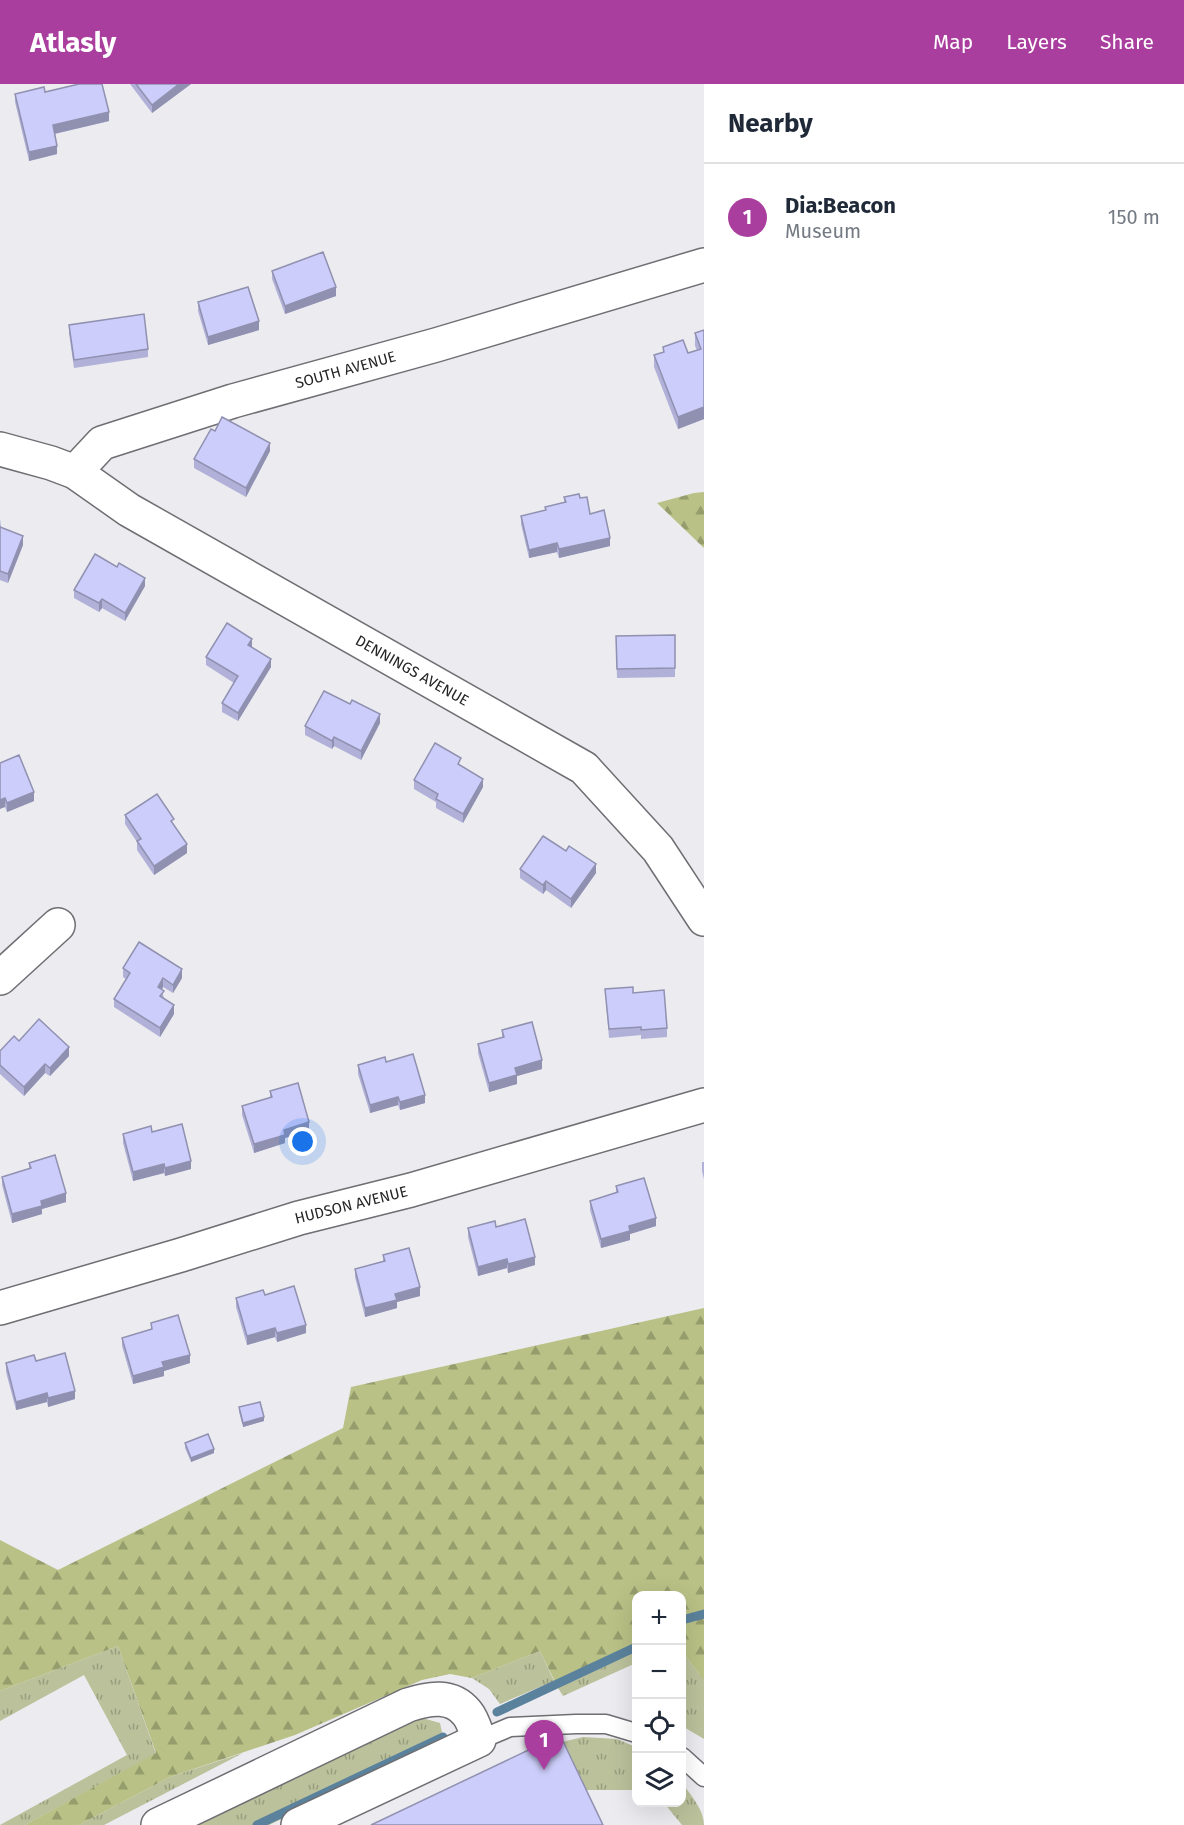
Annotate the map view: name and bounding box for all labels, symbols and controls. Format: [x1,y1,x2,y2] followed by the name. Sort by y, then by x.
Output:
[30,26,116,59] text: Atlasly
[933,29,973,55] text: Map
[1006,29,1067,55] text: Layers
[1100,29,1154,55] text: Share
[728,108,813,139] text: Nearby
[785,192,896,219] text: Dia:Beacon
[743,205,752,229] text: 1
[1108,205,1160,229] text: 150 m
[785,219,861,243] text: Museum
[293,348,398,392] street label: SOUTH AVENUE
[352,631,472,710] street label: DENNINGS AVENUE
[288,1127,317,1156] your location
[293,1182,409,1228] street label: HUDSON AVENUE
[632,1591,686,1807] map controls
[632,1591,686,1645] button: +
[632,1645,686,1699] button: −
[632,1699,686,1753] button: locate
[524,1720,564,1770] pin: 1
[632,1753,686,1807] button: layers

